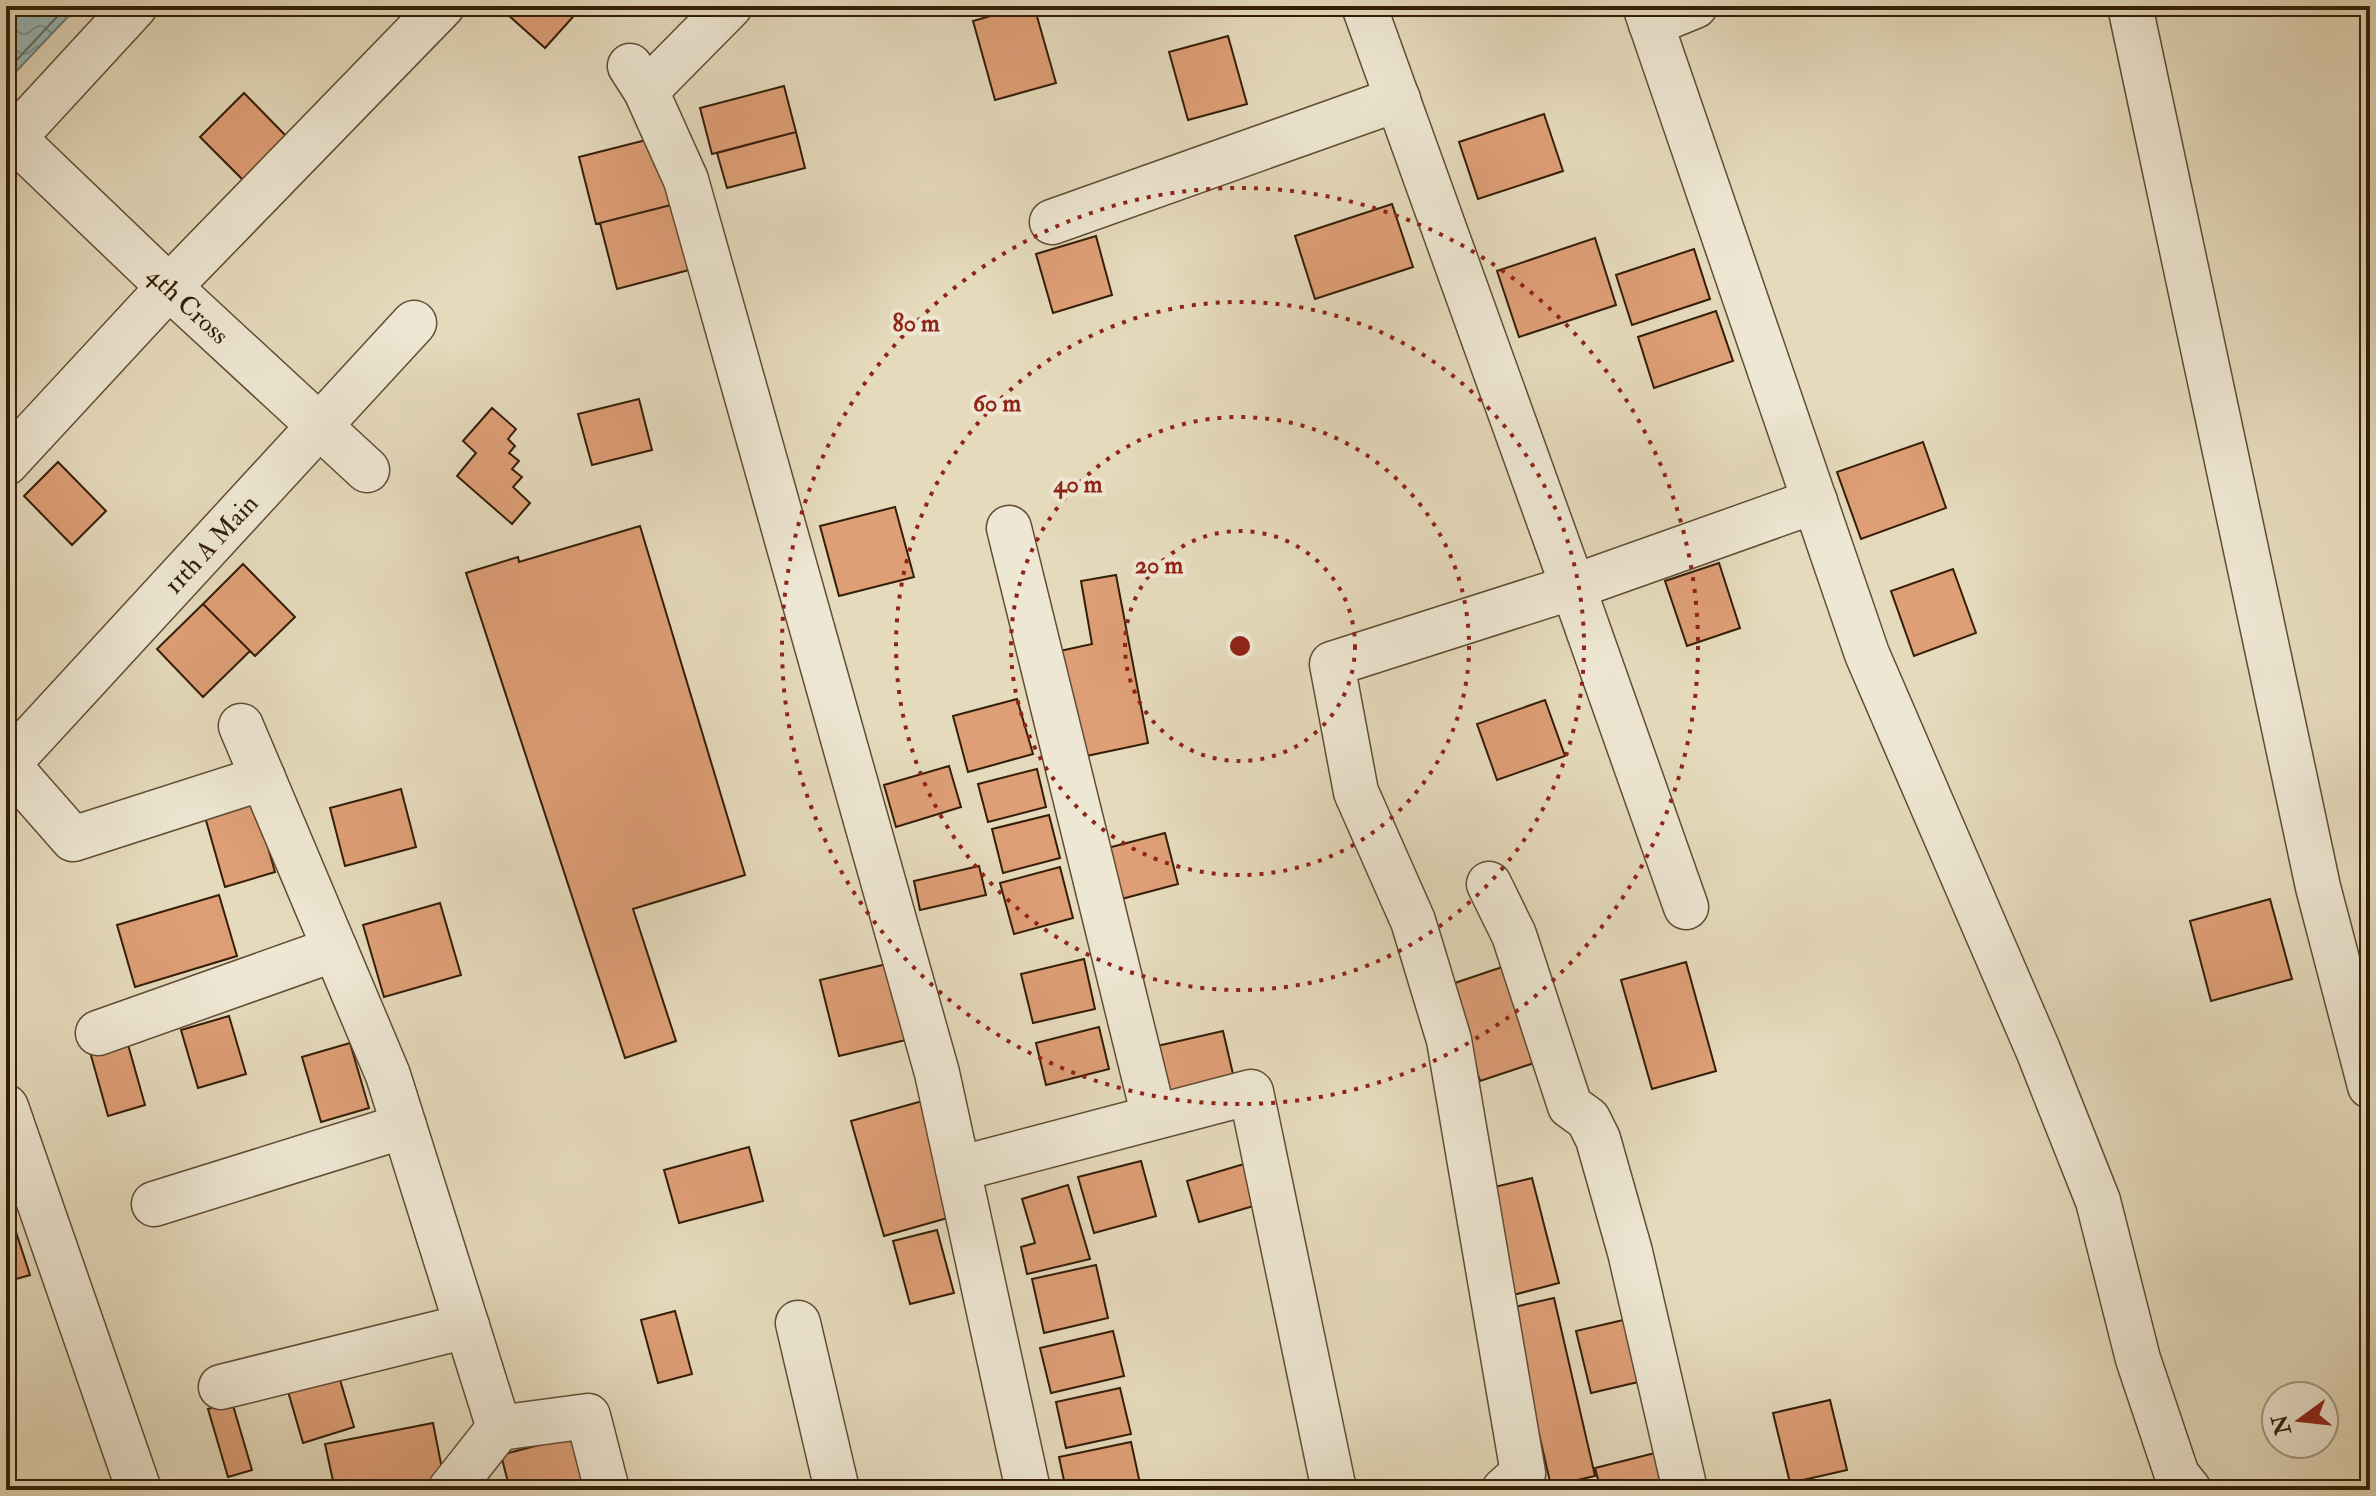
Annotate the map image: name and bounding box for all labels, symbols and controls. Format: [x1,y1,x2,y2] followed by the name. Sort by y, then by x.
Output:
[140,260,235,351] street label: 4th Cross
[892,308,940,339] text: 80 m
[973,388,1021,419] text: 60 m
[1053,469,1103,500] text: 40 m
[157,488,265,601] street label: 11th A Main
[1135,550,1183,581] text: 20 m
[1226,632,1254,660] centre of rings
[2260,1380,2340,1460] north arrow
[2265,1411,2298,1439] text: N

